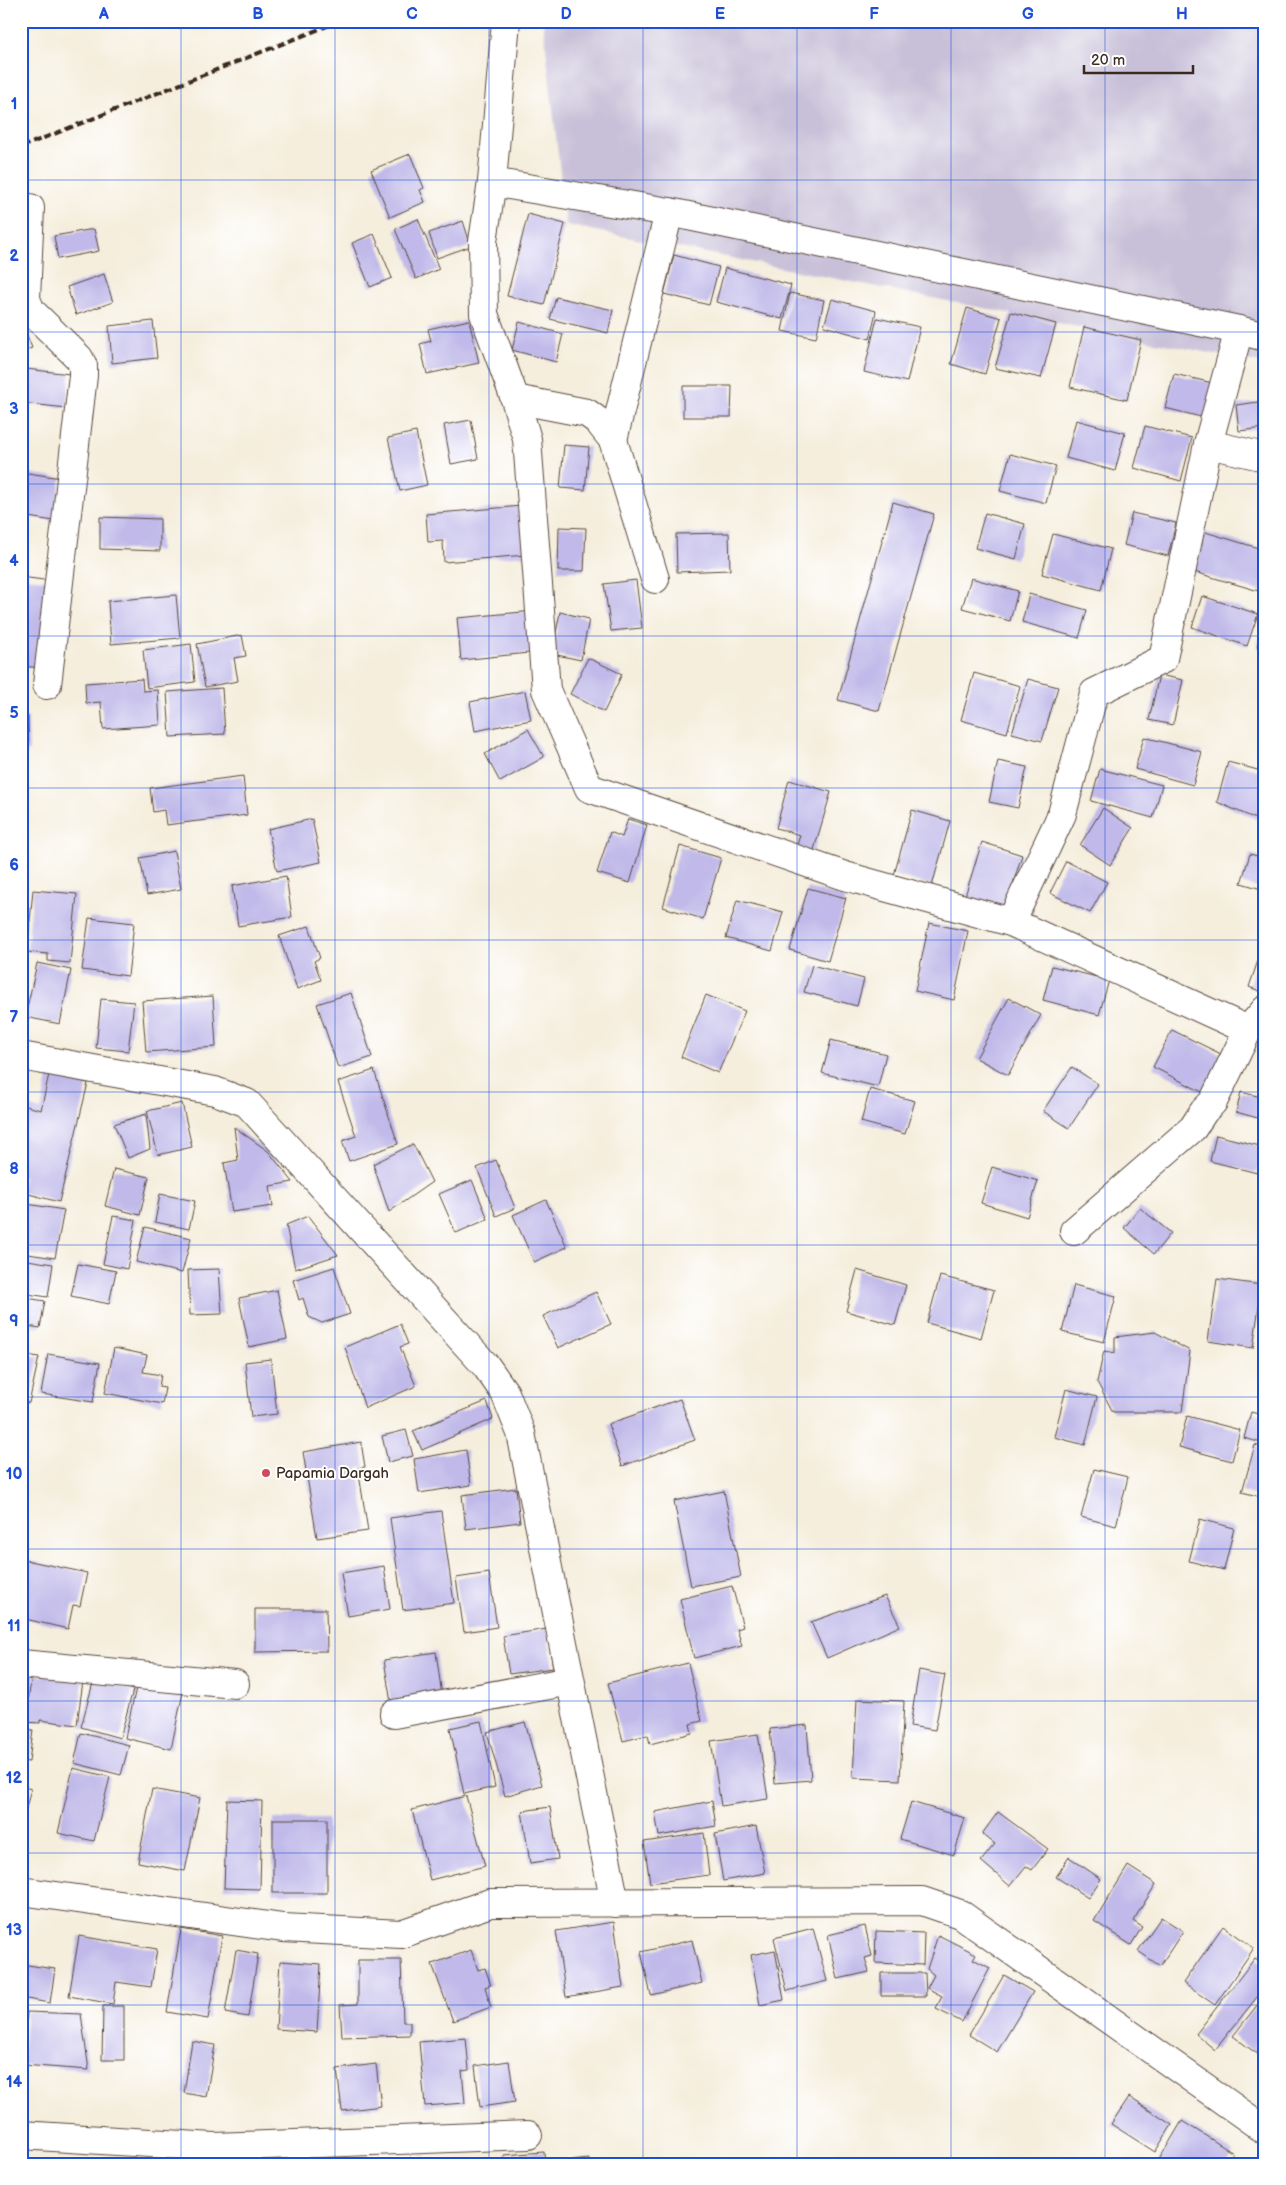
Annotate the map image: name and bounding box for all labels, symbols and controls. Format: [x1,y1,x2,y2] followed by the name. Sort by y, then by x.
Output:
[98,5,109,24] text: A
[252,5,264,24] text: B
[406,5,418,24] text: C
[560,5,572,24] text: D
[715,5,725,24] text: E
[869,5,879,24] text: F
[1022,5,1034,24] text: G
[1176,5,1188,24] text: H
[1084,42,1192,74] scale bar
[1091,51,1125,70] text: 20 m
[11,95,17,114] text: 1
[9,247,19,266] text: 2
[9,400,19,419] text: 3
[9,552,19,571] text: 4
[9,704,19,723] text: 5
[9,856,19,875] text: 6
[10,1008,19,1027] text: 7
[9,1160,19,1179] text: 8
[9,1312,19,1331] text: 9
[276,1464,389,1483] place label: Papamia Dargah
[6,1465,22,1484] text: 10
[260,1467,272,1479] marker: Papamia Dargah
[7,1617,21,1636] text: 11
[6,1769,23,1788] text: 12
[6,1921,22,1940] text: 13
[6,2073,23,2092] text: 14

